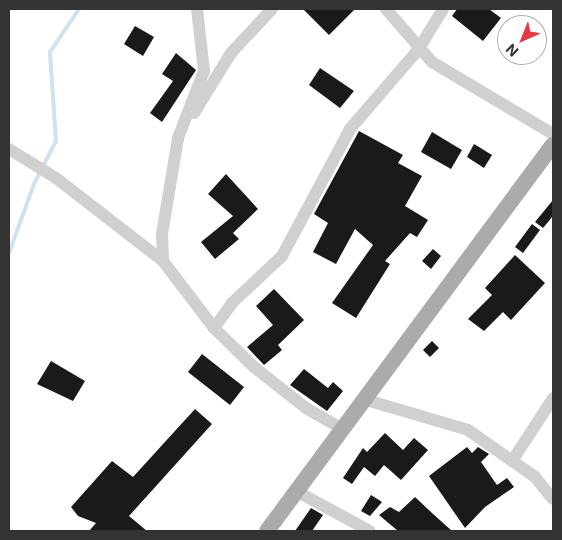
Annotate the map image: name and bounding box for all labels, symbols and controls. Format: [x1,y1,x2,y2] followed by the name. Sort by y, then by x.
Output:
[497,15,547,65] north arrow
[502,41,522,60] text: N

